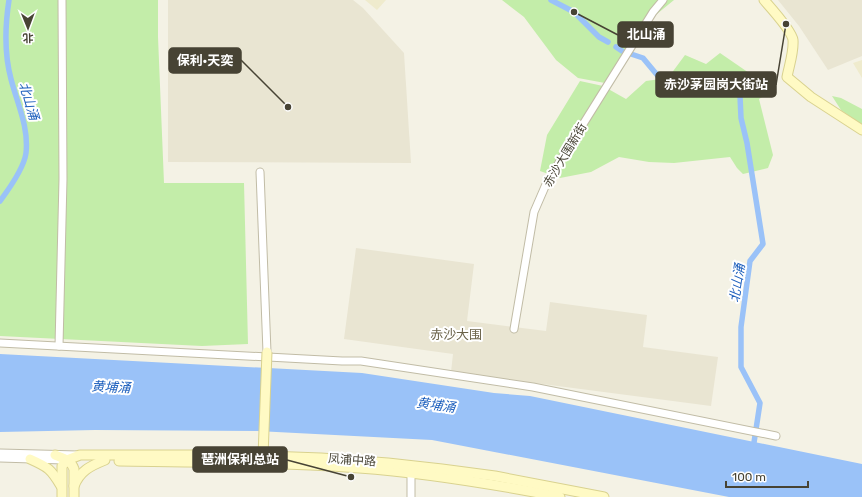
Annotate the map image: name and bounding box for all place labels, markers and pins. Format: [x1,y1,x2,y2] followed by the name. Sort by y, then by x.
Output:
[618,22,673,47] callout: 北山涌
[169,48,241,73] callout: 保利·天奕
[656,72,776,97] callout: 赤沙茅园岗大街站
[193,447,287,472] callout: 琶洲保利总站

